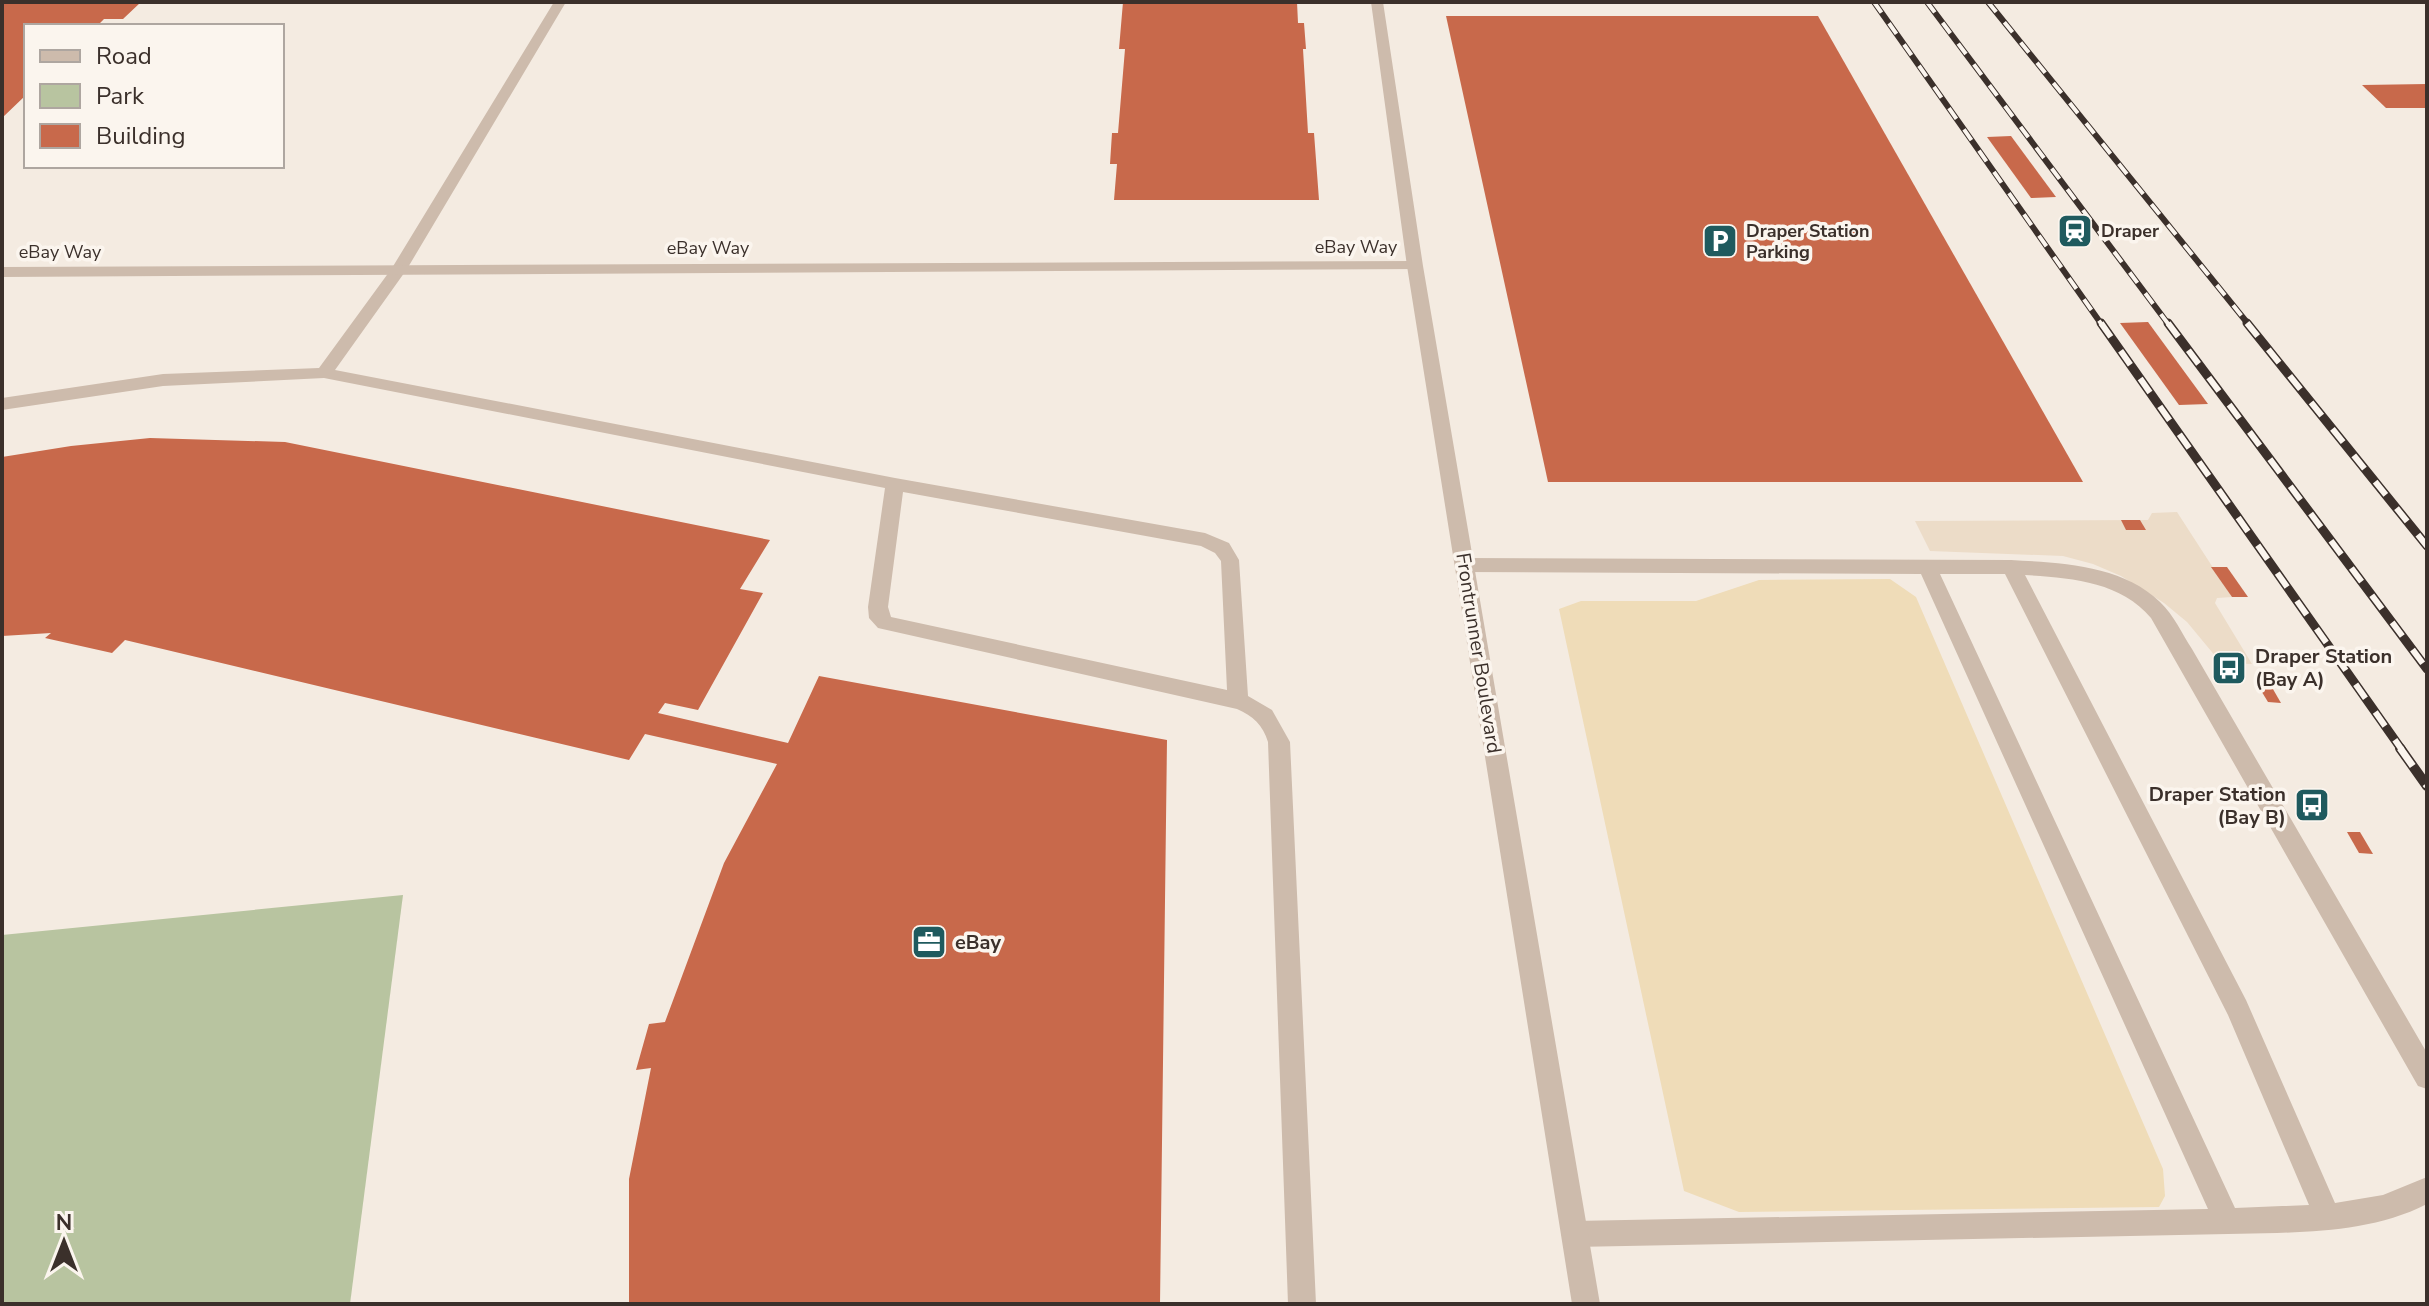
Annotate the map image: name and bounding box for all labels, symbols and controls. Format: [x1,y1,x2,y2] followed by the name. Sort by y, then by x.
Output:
[24,24,284,168] legend
[96,40,152,72] text: Road
[96,80,145,112] text: Park
[96,120,186,152] text: Building
[2056,212,2094,250] station icon: Draper
[1746,219,1869,264] place label: Draper Station Parking
[2101,219,2159,243] place label: Draper
[1701,222,1739,260] parking icon: Draper Station Parking
[1315,235,1398,259] street label: eBay Way
[667,236,750,260] street label: eBay Way
[19,240,102,264] street label: eBay Way
[1449,551,1508,755] street label: Frontrunner Boulevard
[2255,643,2392,693] place label: Draper Station (Bay A)
[2210,649,2248,687] bus stop icon: Draper Station (Bay A)
[2149,781,2286,831] place label: Draper Station (Bay B)
[2293,786,2331,824] bus stop icon: Draper Station (Bay B)
[910,923,948,961] office icon: eBay
[955,929,1001,956] place label: eBay
[24,1202,104,1282] north arrow
[56,1208,72,1238] text: N

